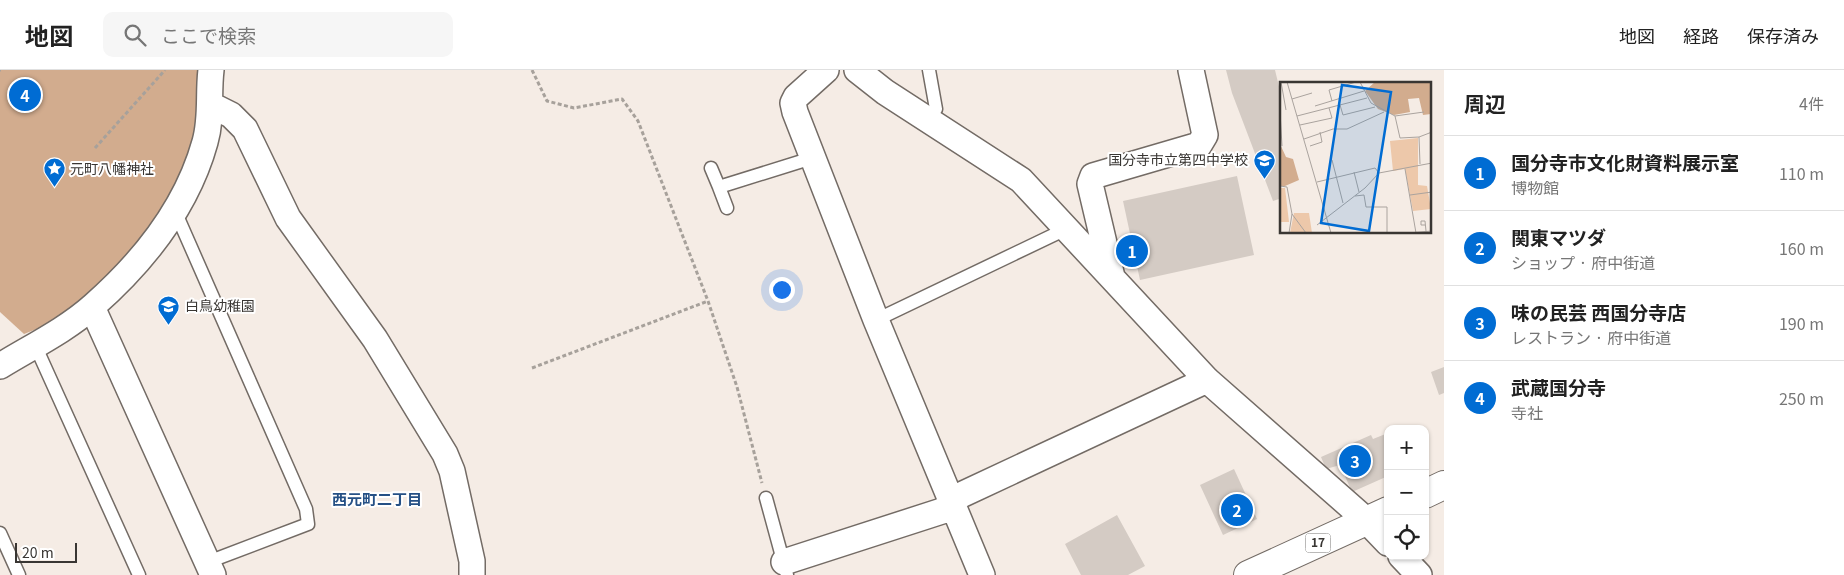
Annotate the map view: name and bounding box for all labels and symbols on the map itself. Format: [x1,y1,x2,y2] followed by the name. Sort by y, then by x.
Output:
[9,76,41,114] pin: 4
[1280,82,1432,234] inset map
[1252,148,1276,179] school or university icon: 国分寺市立第四中学校
[1108,149,1248,169] place label: 国分寺市立第四中学校
[42,157,66,188] place icon: 元町八幡神社
[70,158,154,178] place label: 元町八幡神社
[1116,232,1148,270] pin: 1
[769,277,795,303] your location
[157,294,181,325] school or university icon: 白鳥幼稚園
[185,295,255,315] place label: 白鳥幼稚園
[1339,442,1371,480] pin: 3
[332,488,422,509] district label: 西元町二丁目
[1221,491,1253,529] pin: 2
[1306,533,1330,552] road number: 17
[15,540,78,563] scale bar

